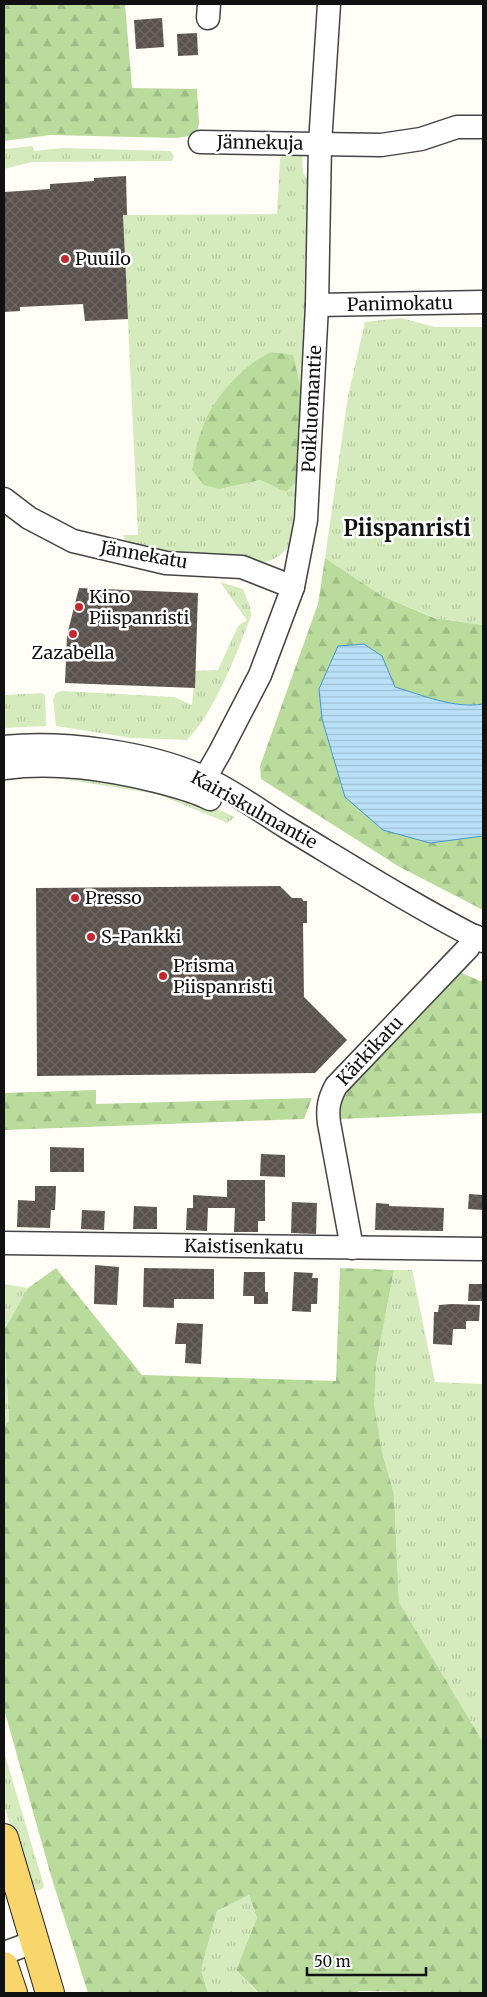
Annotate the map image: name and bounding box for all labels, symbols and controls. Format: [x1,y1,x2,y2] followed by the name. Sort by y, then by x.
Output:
[215,130,304,155] street label: Jännekuja
[75,247,131,270] place label: Puuilo
[59,253,71,265] marker: Puuilo
[347,291,453,316] street label: Panimokatu
[297,345,326,473] street label: Poikluomantie
[343,514,471,542] district label: Piispanristi
[98,535,190,574] street label: Jännekatu
[89,585,190,629] place label: Kino Piispanristi
[73,601,85,613] marker: Kino Piispanristi
[67,628,79,640] marker: Zazabella
[32,641,115,664] place label: Zazabella
[187,765,321,854] street label: Kairiskulmantie
[85,886,142,909] place label: Presso
[69,892,81,904] marker: Presso
[101,925,182,948] place label: S-Pankki
[85,931,97,943] marker: S-Pankki
[173,954,274,998] place label: Prisma Piispanristi
[157,970,169,982] marker: Prisma Piispanristi
[332,1011,408,1090] street label: Kärkikatu
[184,1234,304,1259] street label: Kaistisenkatu
[307,1944,426,1976] scale bar
[314,1952,351,1971] text: 50 m

